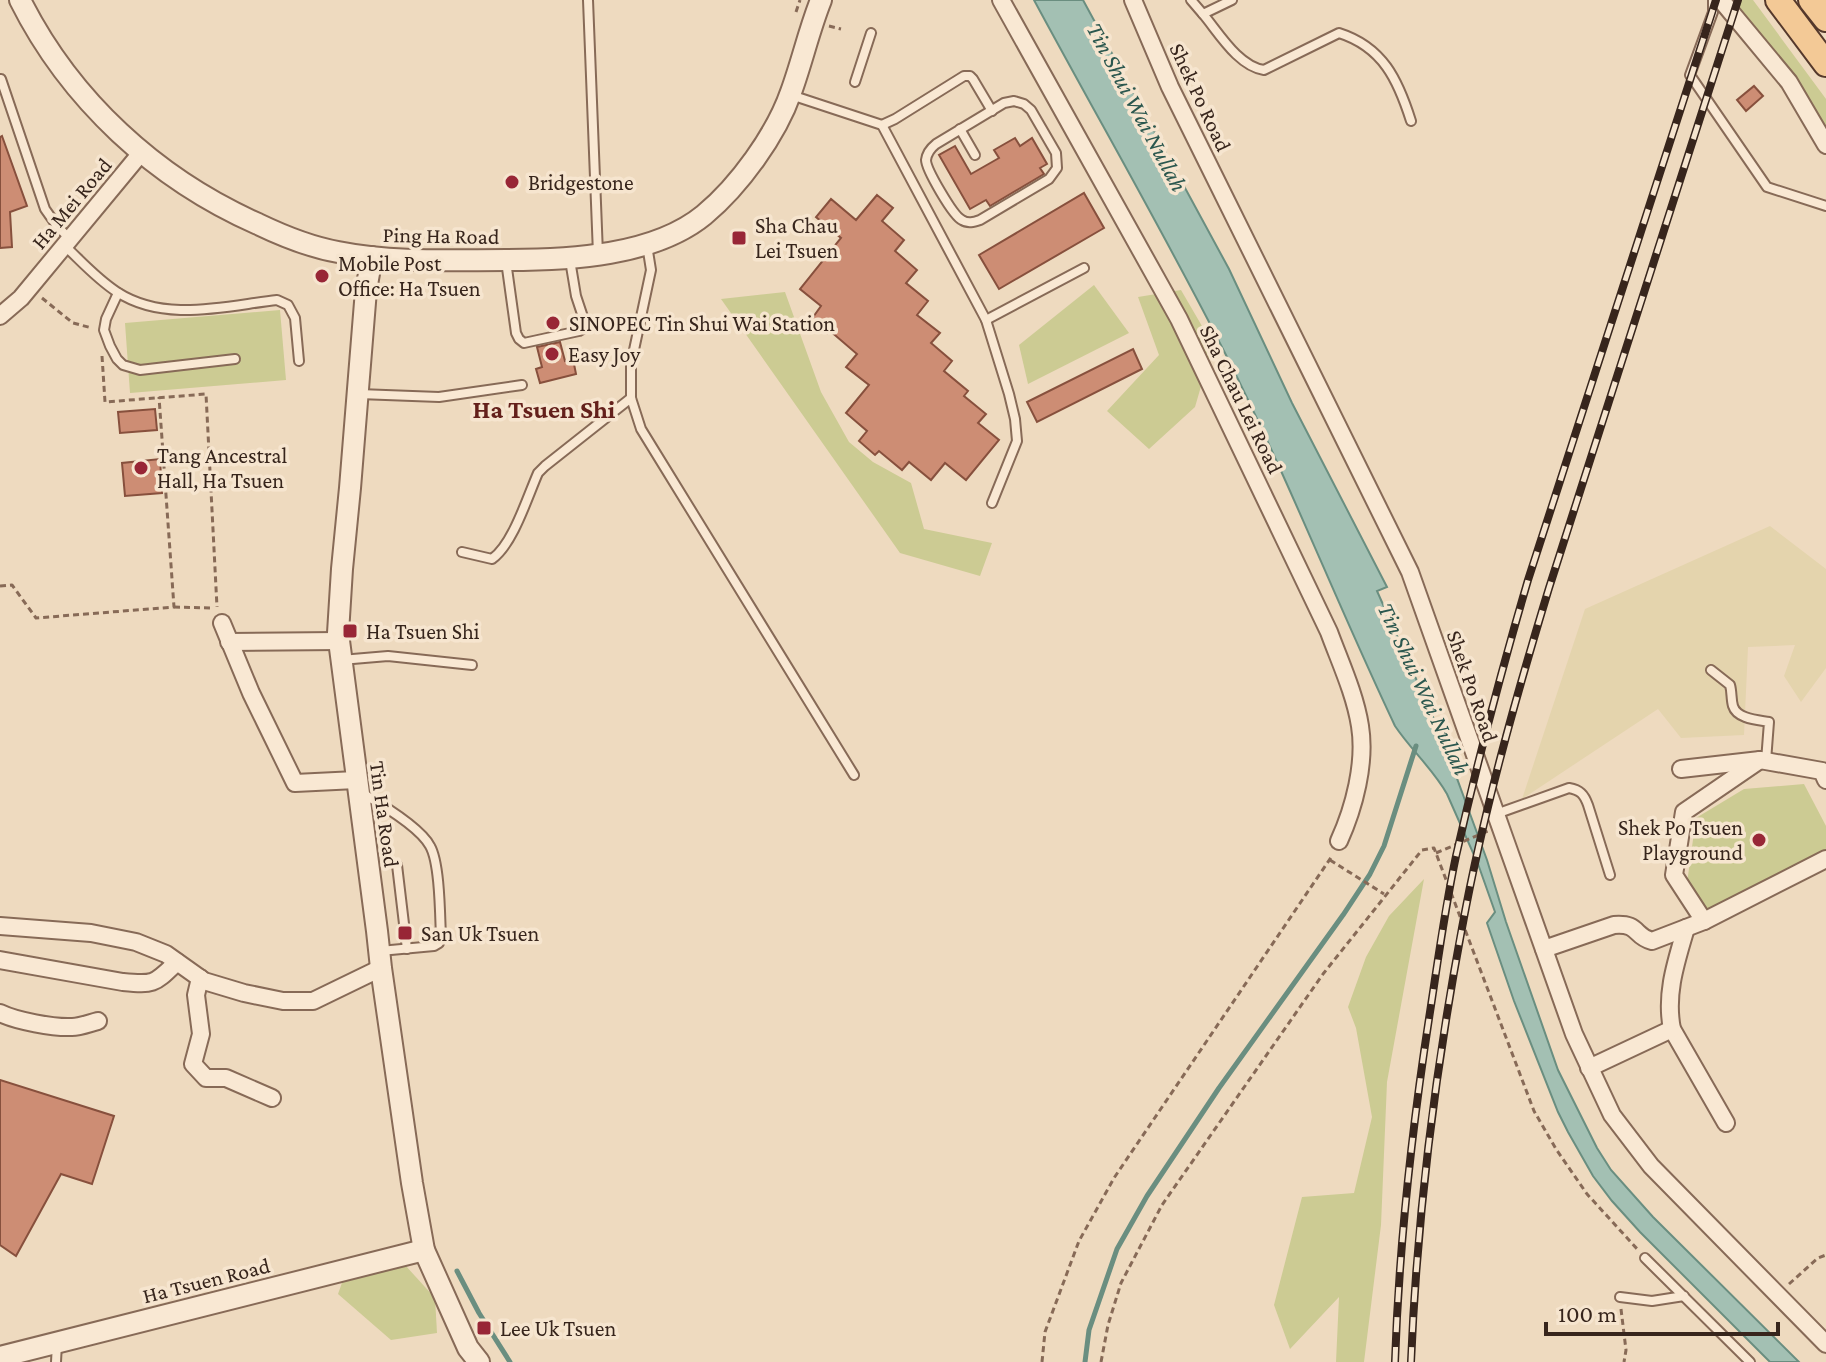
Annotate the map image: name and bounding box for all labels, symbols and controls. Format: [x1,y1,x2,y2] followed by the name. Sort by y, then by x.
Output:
[1082,18,1193,196] water label: Tin Shui Wai Nullah
[1165,39,1237,156] street label: Shek Po Road
[26,152,117,254] street label: Ha Mei Road
[528,170,634,195] place label: Bridgestone
[503,173,521,191] marker: Bridgestone
[755,213,839,263] place label: Sha Chau Lei Tsuen
[382,222,500,249] street label: Ping Ha Road
[730,229,748,247] marker: Sha Chau Lei Tsuen
[338,251,481,301] place label: Mobile Post Office: Ha Tsuen
[313,267,331,285] marker: Mobile Post Office: Ha Tsuen
[569,311,835,336] place label: SINOPEC Tin Shui Wai Station
[544,314,562,332] marker: SINOPEC Tin Shui Wai Station
[1195,321,1289,478] street label: Sha Chau Lei Road
[568,342,641,367] place label: Easy Joy
[543,345,561,363] marker: Easy Joy
[473,395,616,424] district label: Ha Tsuen Shi
[157,443,287,493] place label: Tang Ancestral Hall, Ha Tsuen
[132,459,150,477] marker: Tang Ancestral Hall, Ha Tsuen
[1373,598,1476,779] water label: Tin Shui Wai Nullah
[366,619,480,644] place label: Ha Tsuen Shi
[341,622,359,640] marker: Ha Tsuen Shi
[1442,627,1503,746] street label: Shek Po Road
[365,759,404,869] street label: Tin Ha Road
[1618,815,1743,865] place label: Shek Po Tsuen Playground
[1750,831,1768,849] marker: Shek Po Tsuen Playground
[421,921,539,946] place label: San Uk Tsuen
[396,924,414,942] marker: San Uk Tsuen
[140,1252,273,1308] street label: Ha Tsuen Road
[1546,1286,1778,1336] scale bar
[1558,1300,1617,1327] text: 100 m
[500,1316,616,1341] place label: Lee Uk Tsuen
[475,1319,493,1337] marker: Lee Uk Tsuen

